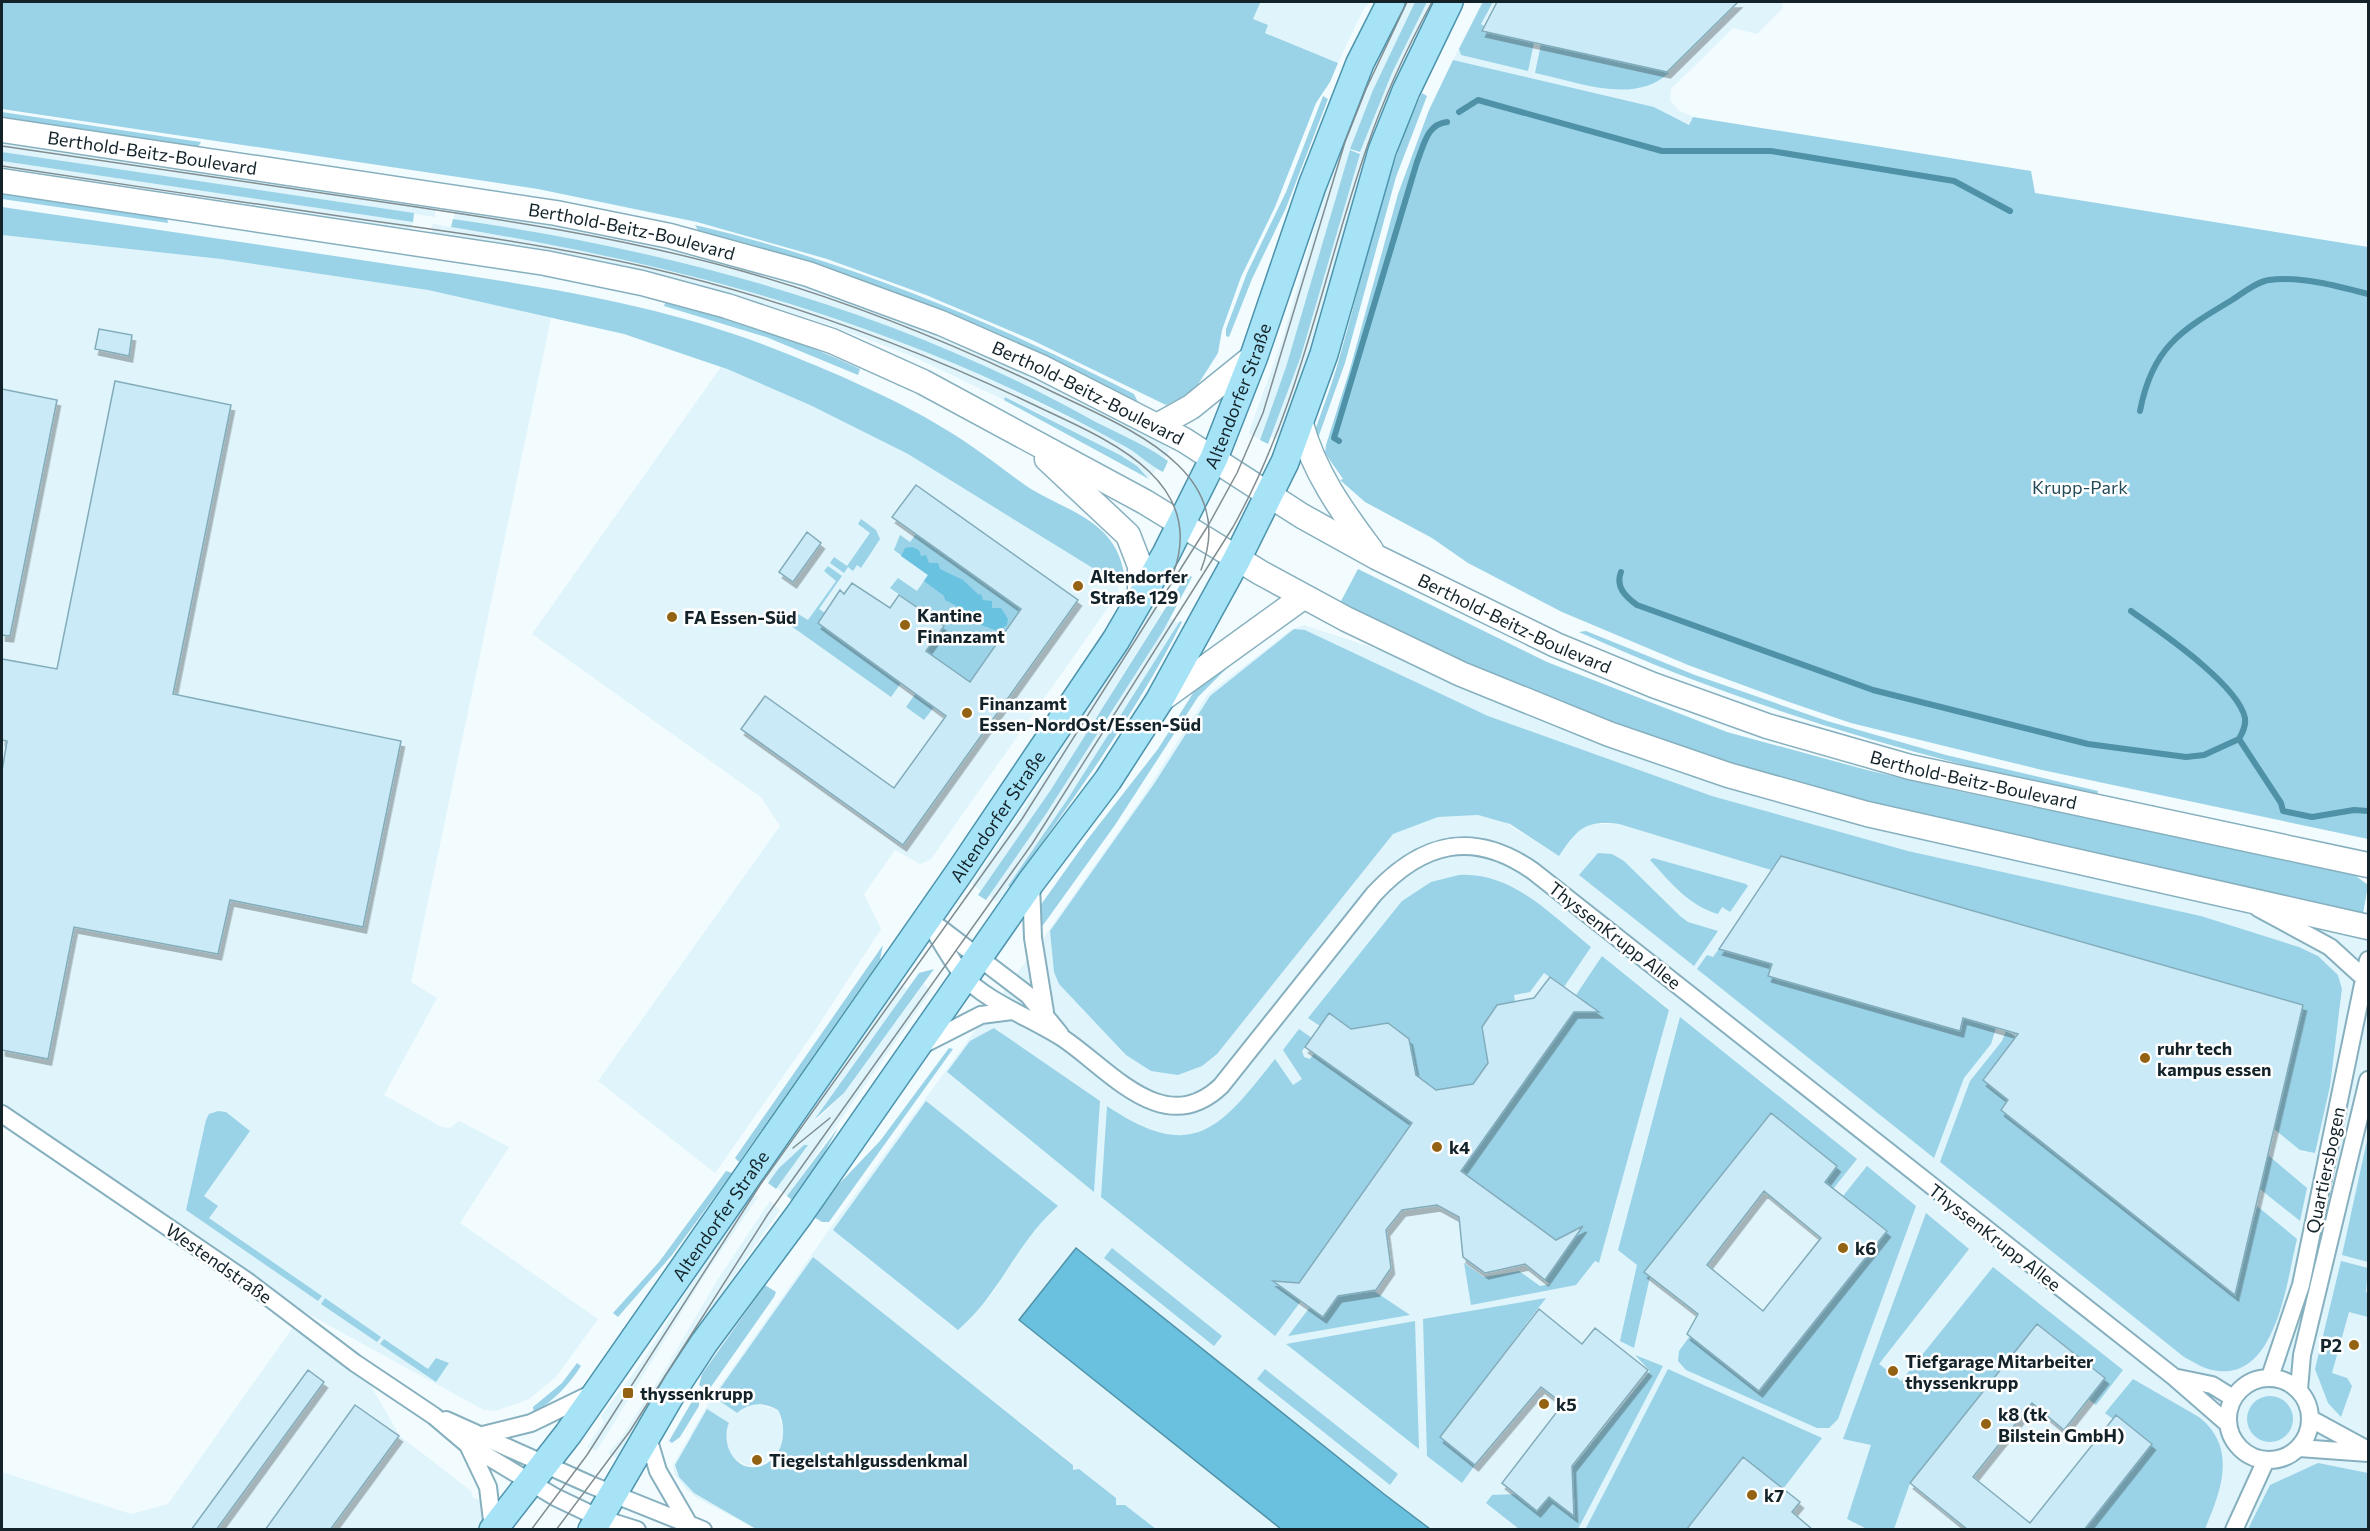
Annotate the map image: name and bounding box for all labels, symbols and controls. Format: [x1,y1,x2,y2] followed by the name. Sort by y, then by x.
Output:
[46,126,258,179] street label: Berthold-Beitz-Boulevard
[527,198,738,264] street label: Berthold-Beitz-Boulevard
[1200,320,1275,472] street label: Altendorfer Straße
[989,336,1188,449] street label: Berthold-Beitz-Boulevard
[2032,476,2128,498] park label: Krupp-Park
[1090,565,1189,608] place label: Altendorfer Straße 129
[1415,568,1615,678] street label: Berthold-Beitz-Boulevard
[1071,579,1085,593] marker: Altendorfer Straße 129
[917,604,1005,647] place label: Kantine Finanzamt
[684,606,797,628] place label: FA Essen-Süd
[665,610,679,624] marker: FA Essen-Süd
[898,618,912,632] marker: Kantine Finanzamt
[979,692,1201,735] place label: Finanzamt Essen-NordOst/Essen-Süd
[960,706,974,720] marker: Finanzamt Essen-NordOst/Essen-Süd
[1868,745,2079,813] street label: Berthold-Beitz-Boulevard
[945,746,1049,886] street label: Altendorfer Straße
[1545,877,1685,993] street label: ThyssenKrupp Allee
[2157,1037,2271,1080] place label: ruhr tech kampus essen
[2138,1051,2152,1065] marker: ruhr tech kampus essen
[2301,1105,2349,1235] street label: Quartiersbogen
[1449,1136,1470,1158] place label: k4
[1430,1140,1444,1154] marker: k4
[667,1146,773,1285] street label: Altendorfer Straße
[1925,1179,2065,1295] street label: ThyssenKrupp Allee
[162,1218,276,1308] street label: Westendstraße
[1855,1237,1876,1259] place label: k6
[1836,1241,1850,1255] marker: k6
[2320,1334,2342,1356] place label: P2
[2347,1338,2361,1352] marker: P2
[1905,1350,2094,1393] place label: Tiefgarage Mitarbeiter thyssenkrupp
[1886,1364,1900,1378] marker: Tiefgarage Mitarbeiter thyssenkrupp
[640,1382,754,1404] place label: thyssenkrupp
[621,1386,635,1400] marker: thyssenkrupp
[1556,1393,1577,1415] place label: k5
[1537,1397,1551,1411] marker: k5
[1998,1403,2124,1446] place label: k8 (tk Bilstein GmbH)
[1979,1417,1993,1431] marker: k8 (tk Bilstein GmbH)
[769,1449,968,1471] place label: Tiegelstahlgussdenkmal
[750,1453,764,1467] marker: Tiegelstahlgussdenkmal
[1764,1484,1784,1506] place label: k7
[1745,1488,1759,1502] marker: k7

